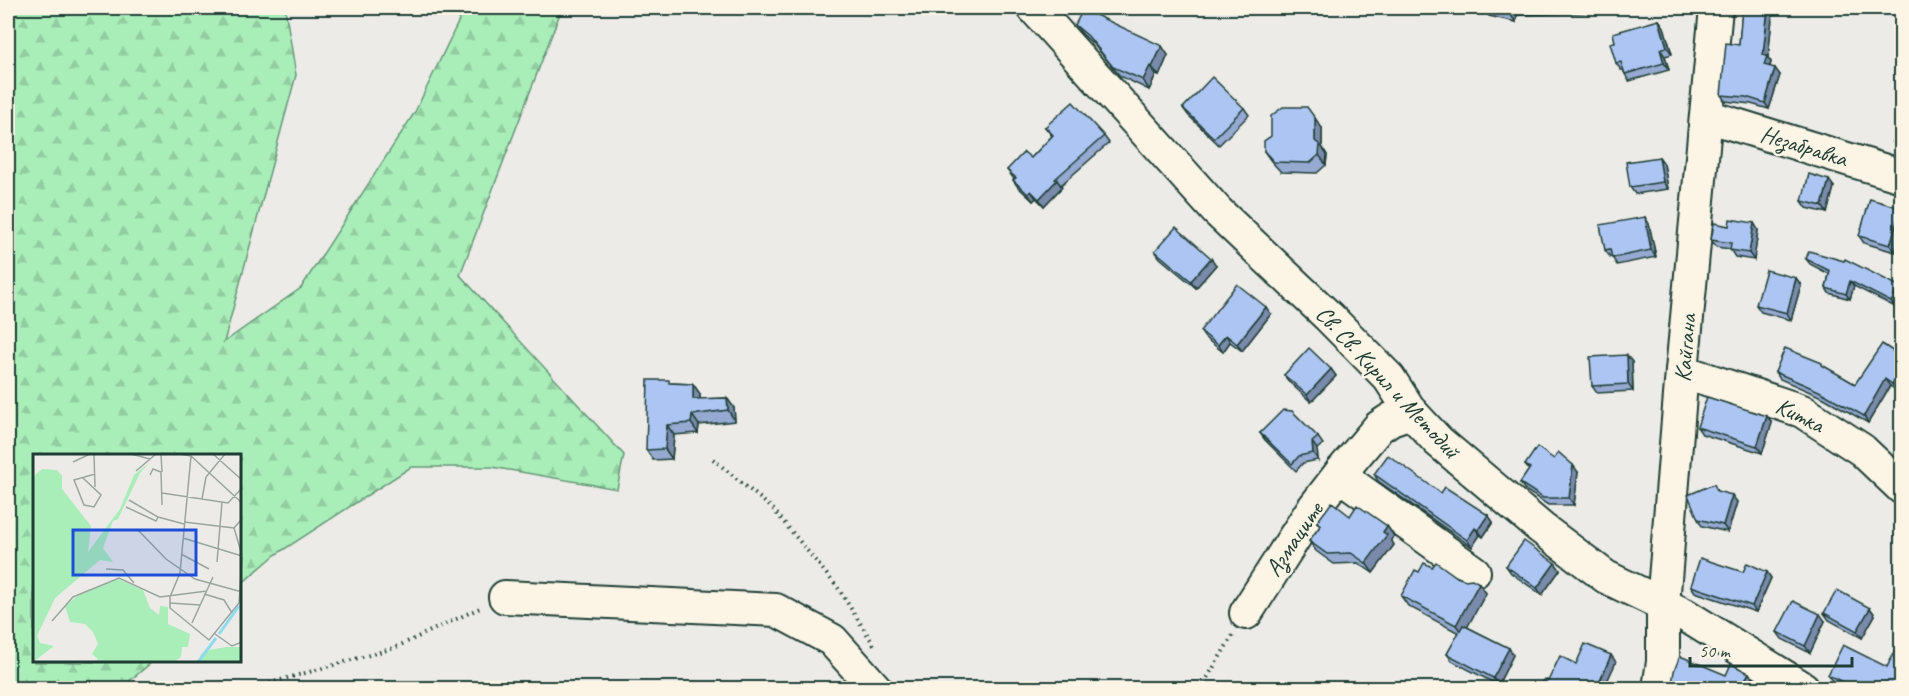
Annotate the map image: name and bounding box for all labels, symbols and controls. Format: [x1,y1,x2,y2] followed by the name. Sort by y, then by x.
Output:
[1757,119,1853,175] street label: Незабравка
[1309,299,1468,466] street label: Св. Св. Кирил и Методий
[1667,311,1703,383] street label: Кайгана
[1771,391,1830,440] street label: Китка
[33,454,242,663] inset map
[1258,494,1332,583] street label: Азмаците
[1690,630,1852,668] scale bar
[1699,640,1732,662] text: 50 m

